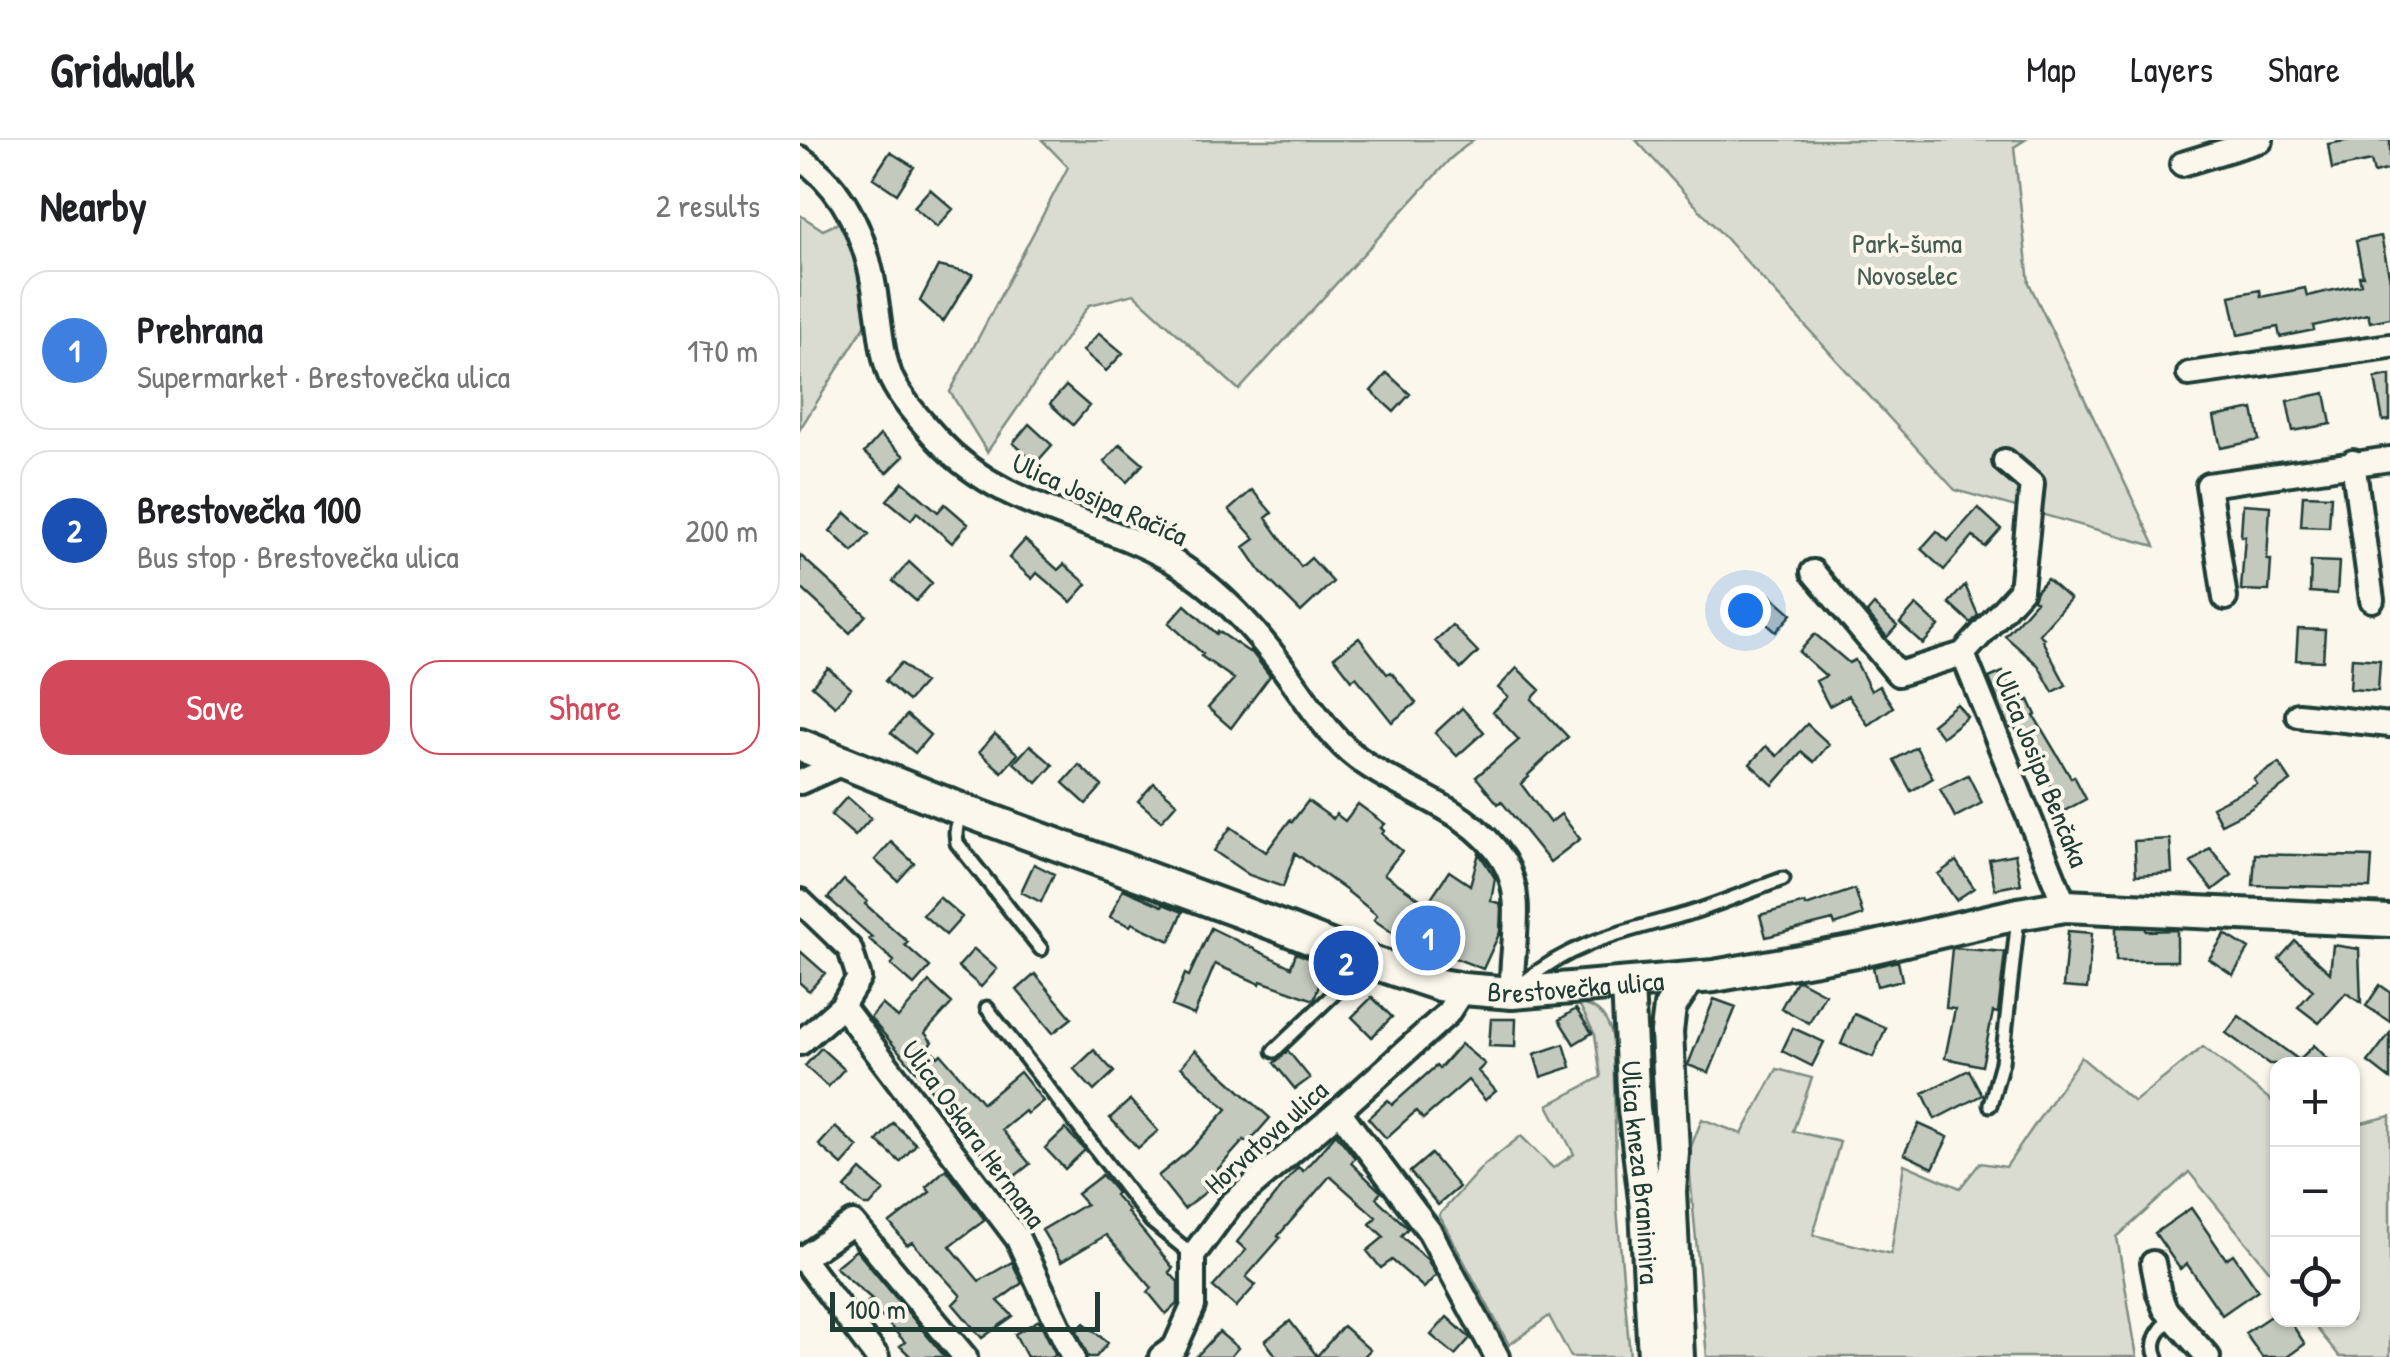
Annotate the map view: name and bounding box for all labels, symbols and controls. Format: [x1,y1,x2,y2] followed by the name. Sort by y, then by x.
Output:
[50,37,195,102] text: Gridwalk
[2026,46,2076,93] text: Map
[2131,46,2213,93] text: Layers
[2268,46,2340,93] text: Share
[40,177,147,234] text: Nearby
[656,184,760,227] text: 2 results
[1852,224,1962,294] park label: Park-šuma Novoselec
[137,303,263,355] text: Prehrana
[69,329,80,372] text: 1
[687,329,758,372] text: 170 m
[137,355,510,398] text: Supermarket · Brestovečka ulica
[1006,443,1194,555] street label: Ulica Josipa Račića
[137,483,361,535] text: Brestovečka 100
[67,509,82,552] text: 2
[685,509,758,552] text: 200 m
[137,535,459,578] text: Bus stop · Brestovečka ulica
[1720,585,1771,636] your location
[40,660,390,755] button: Save
[410,660,760,755] button: Share
[1985,665,2099,873] street label: Ulica Josipa Benčaka
[1396,900,1460,976] pin: 1
[1314,926,1378,1000] pin: 2
[1486,961,1665,1012] street label: Brestovečka ulica
[893,1033,1055,1235] street label: Ulica Oskara Hermana
[2270,1057,2360,1327] map controls
[2270,1057,2360,1147] button: +
[1613,1060,1669,1285] street label: Ulica kneza Branimira
[1196,1071,1336,1203] street label: Horvatova ulica
[2270,1147,2360,1237] button: −
[2270,1237,2360,1327] button: locate
[830,1287,1100,1332] scale bar
[845,1290,906,1328] text: 100 m

